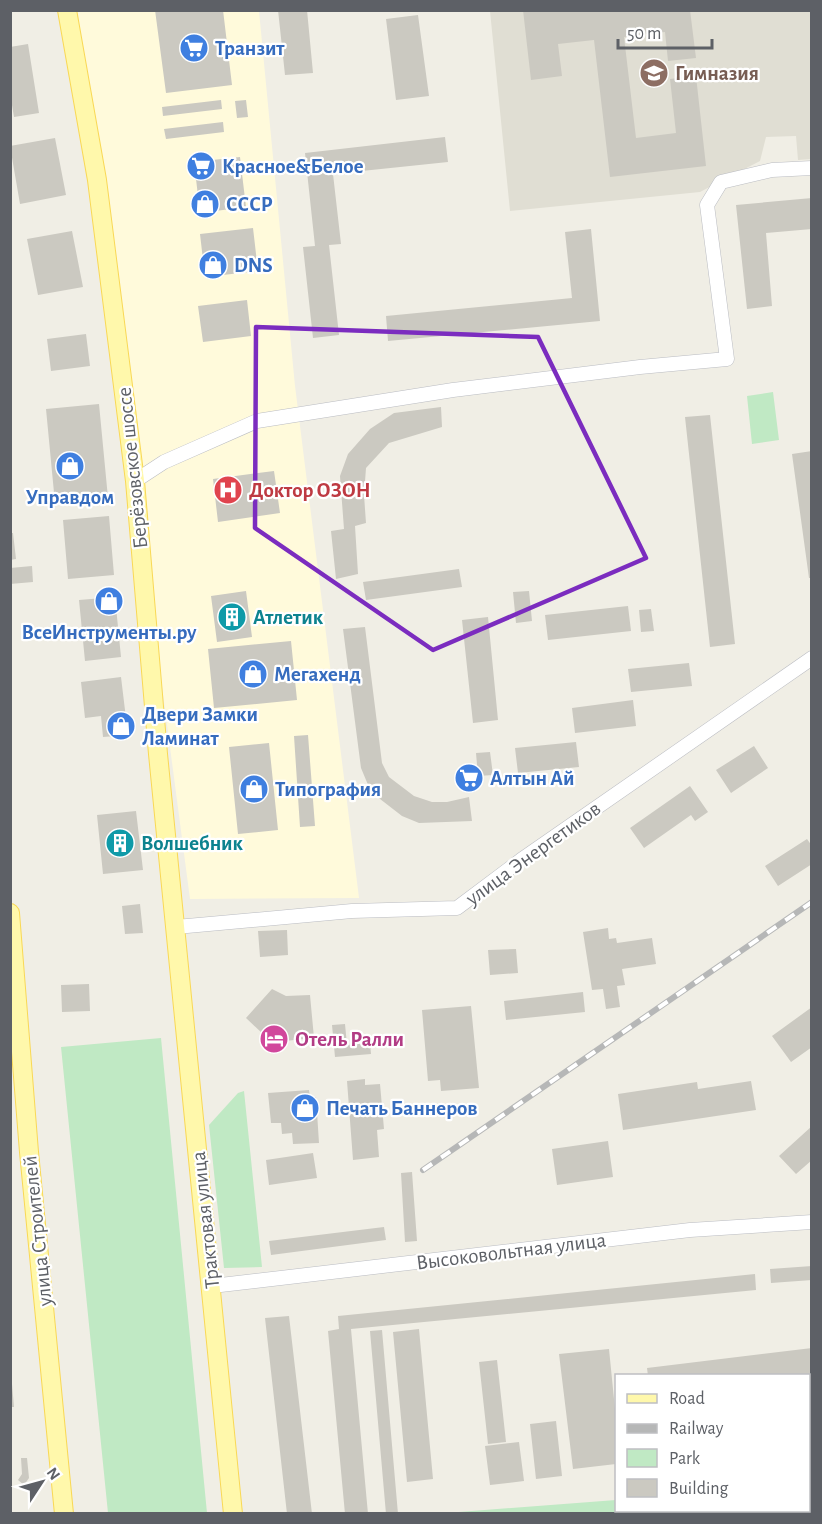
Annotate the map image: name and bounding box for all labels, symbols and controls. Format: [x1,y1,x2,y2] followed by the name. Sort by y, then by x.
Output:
[618,12,712,50] scale bar
[627,25,661,43] text: 50 m
[178,32,210,64] supermarket icon: Транзит
[215,38,285,59] place label: Транзит
[638,57,670,89] school or university icon: Гимназия
[675,63,759,84] place label: Гимназия
[185,150,217,182] supermarket icon: Красное&Белое
[222,156,364,177] place label: Красное&Белое
[189,188,221,220] shop icon: СССР
[226,194,273,215] place label: СССР
[197,249,229,281] shop icon: DNS
[234,255,273,276] place label: DNS
[114,386,151,550] street label: Берёзовское шоссе
[54,450,86,482] shop icon: Управдом
[212,474,244,506] hospital icon: Доктор ОЗОН
[249,480,371,501] place label: Доктор ОЗОН
[26,487,114,508] place label: Управдом
[93,585,125,617] shop icon: ВсеИнструменты.ру
[216,601,248,633] building icon: Атлетик
[253,607,324,628] place label: Атлетик
[21,622,197,643] place label: ВсеИнструменты.ру
[237,658,269,690] shop icon: Мегахенд
[274,664,361,685] place label: Мегахенд
[142,704,258,749] place label: Двери Замки Ламинат
[105,710,137,742] shop icon: Двери Замки Ламинат
[453,762,485,794] supermarket icon: Алтын Ай
[490,768,574,789] place label: Алтын Ай
[238,773,270,805] shop icon: Типография
[275,779,381,800] place label: Типография
[461,798,605,910] street label: улица Энергетиков
[104,827,136,859] building icon: Волшебник
[141,833,243,854] place label: Волшебник
[258,1023,290,1055] hotel icon: Отель Ралли
[295,1029,404,1050] place label: Отель Ралли
[289,1092,321,1124] shop icon: Печать Баннеров
[326,1098,477,1119] place label: Печать Баннеров
[188,1150,223,1290] street label: Трактовая улица
[19,1155,56,1308] street label: улица Строителей
[415,1229,608,1274] street label: Высоковольтная улица
[615,1374,810,1512] legend
[669,1390,705,1408] text: Road
[669,1420,724,1438] text: Railway
[669,1450,701,1468] text: Park
[12,1452,72,1512] north arrow
[44,1465,63,1483] text: N
[669,1480,729,1498] text: Building

